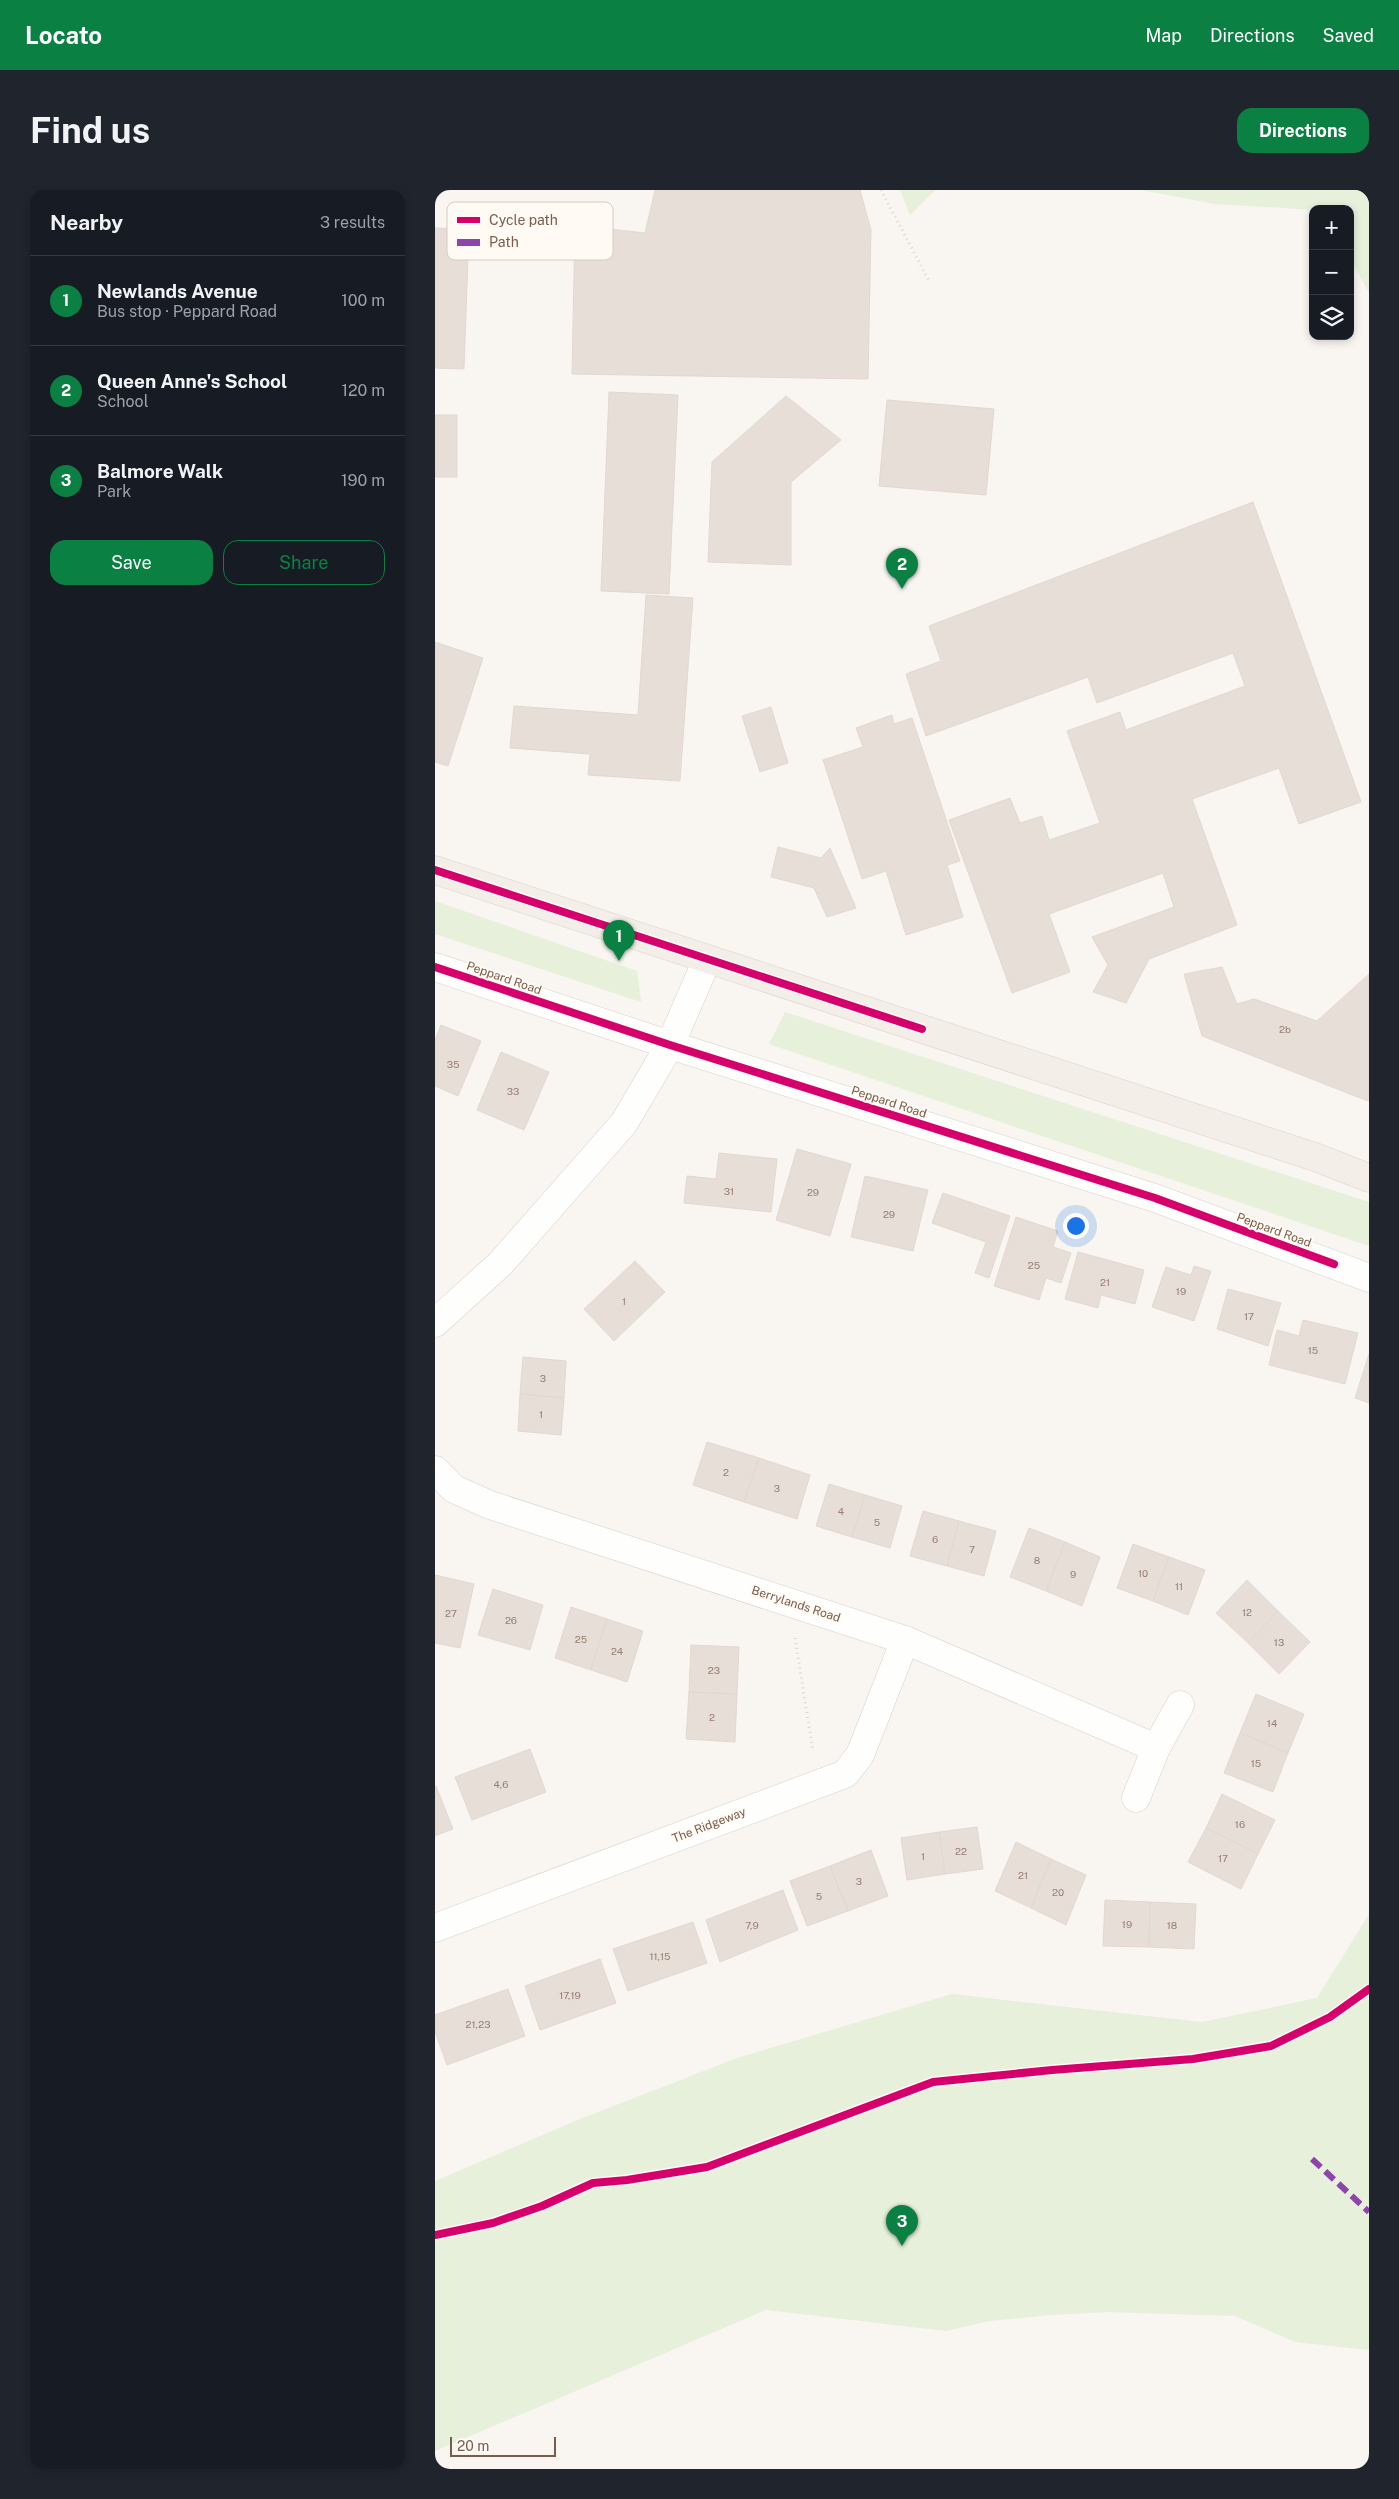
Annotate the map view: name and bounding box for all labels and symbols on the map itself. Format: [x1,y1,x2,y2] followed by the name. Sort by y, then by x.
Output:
[447,202,613,260] legend
[489,212,558,228] text: Cycle path
[489,234,519,250] text: Path
[886,548,918,589] pin: 2
[603,920,635,961] pin: 1
[465,959,543,997] street label: Peppard Road
[1279,1023,1291,1035] house number: 2b
[447,1058,459,1070] house number: 35
[850,1083,928,1121] street label: Peppard Road
[507,1085,519,1097] house number: 33
[724,1185,734,1197] house number: 31
[807,1186,819,1198] house number: 29
[883,1208,895,1220] house number: 29
[1235,1210,1313,1250] street label: Peppard Road
[1063,1213,1089,1239] your location
[1028,1259,1040,1271] house number: 25
[1100,1276,1110,1288] house number: 21
[1176,1285,1186,1297] house number: 19
[622,1295,626,1307] house number: 1
[1244,1310,1254,1322] house number: 17
[1308,1344,1318,1356] house number: 15
[540,1372,546,1384] house number: 3
[539,1408,543,1420] house number: 1
[723,1466,729,1478] house number: 2
[774,1482,780,1494] house number: 3
[838,1505,844,1517] house number: 4
[874,1516,880,1528] house number: 5
[932,1533,938,1545] house number: 6
[969,1543,975,1555] house number: 7
[1034,1554,1040,1566] house number: 8
[1138,1567,1148,1579] house number: 10
[1070,1568,1076,1580] house number: 9
[1175,1580,1183,1592] house number: 11
[750,1583,842,1625] street label: Berrylands Road
[1242,1606,1252,1618] house number: 12
[445,1607,457,1619] house number: 27
[505,1614,517,1626] house number: 26
[575,1633,587,1645] house number: 25
[1274,1636,1284,1648] house number: 13
[611,1645,623,1657] house number: 24
[708,1664,720,1676] house number: 23
[709,1711,715,1723] house number: 2
[1267,1717,1277,1729] house number: 14
[1251,1757,1261,1769] house number: 15
[494,1778,508,1790] house number: 4,6
[670,1804,748,1845] street label: The Ridgeway
[1235,1818,1245,1830] house number: 16
[955,1845,967,1857] house number: 22
[921,1850,925,1862] house number: 1
[1218,1852,1228,1864] house number: 17
[1018,1869,1028,1881] house number: 21
[856,1875,862,1887] house number: 3
[1052,1886,1064,1898] house number: 20
[816,1890,822,1902] house number: 5
[1122,1918,1132,1930] house number: 19
[745,1919,759,1931] house number: 7,9
[1167,1919,1177,1931] house number: 18
[649,1950,671,1962] house number: 11,15
[559,1989,581,2001] house number: 17,19
[466,2018,490,2030] house number: 21,23
[886,2205,918,2246] pin: 3
[450,2434,556,2457] scale bar

